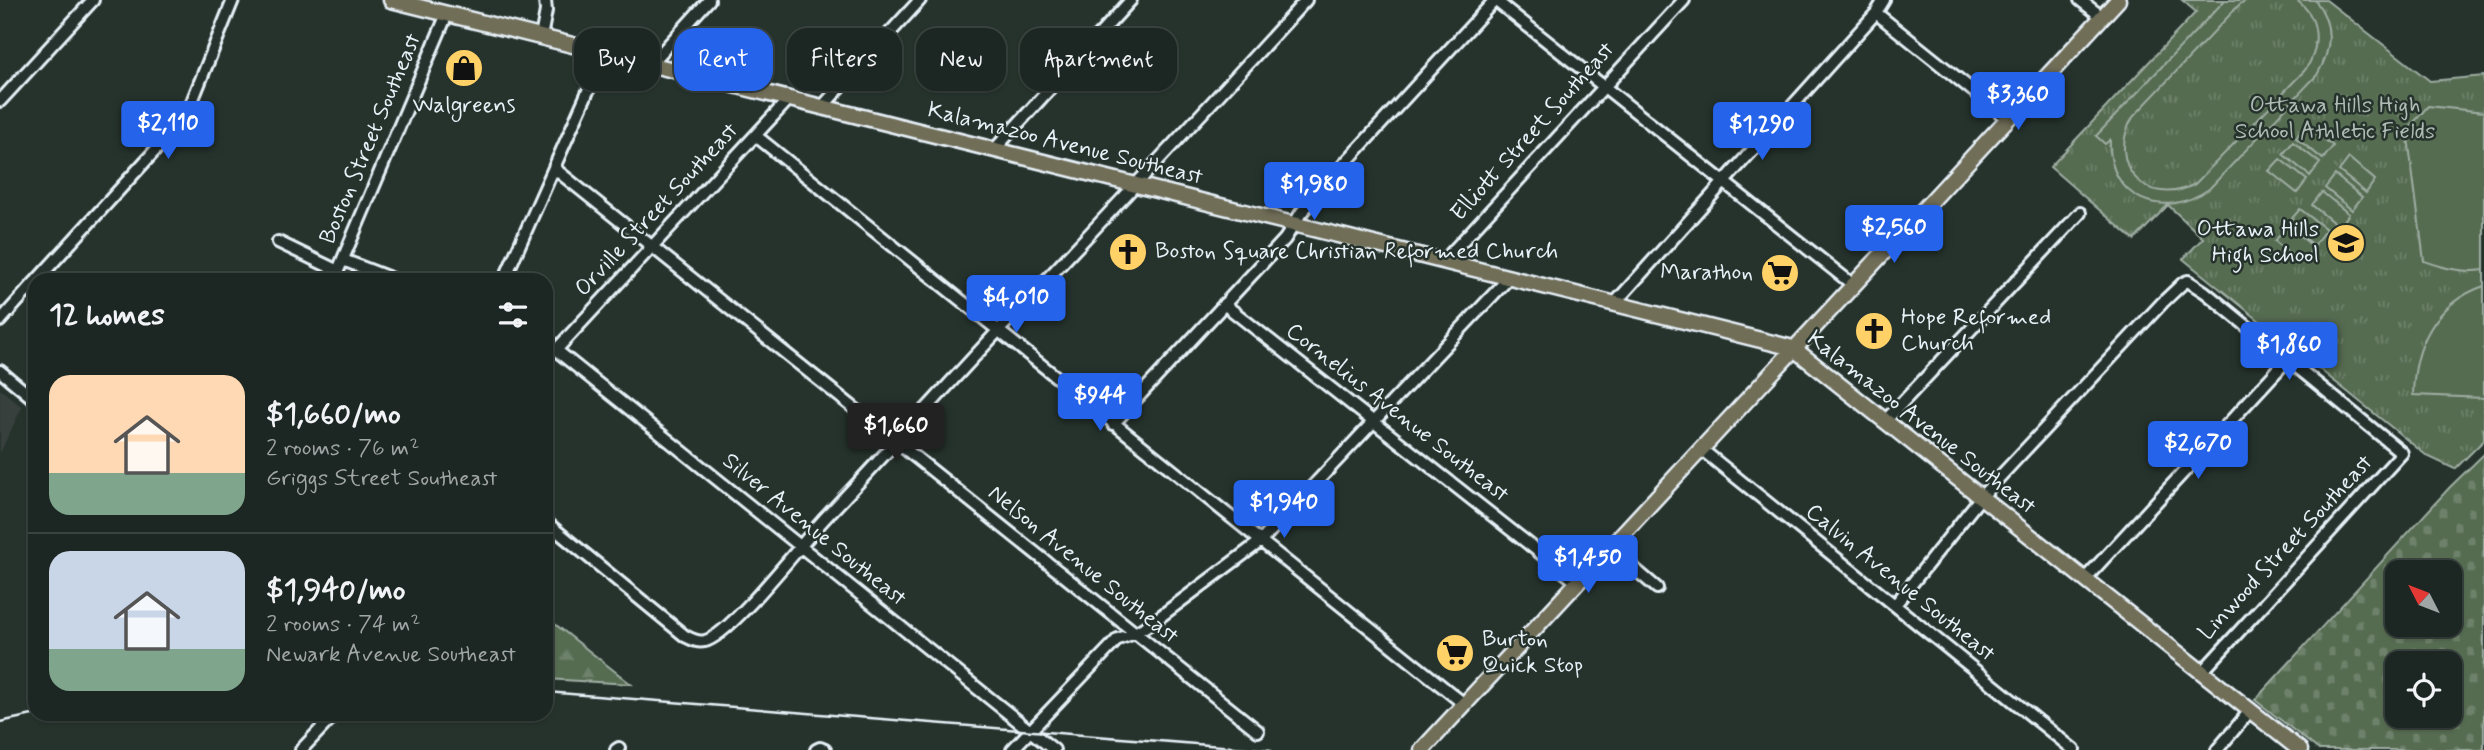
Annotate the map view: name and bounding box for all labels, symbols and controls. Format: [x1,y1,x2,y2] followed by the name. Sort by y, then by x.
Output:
[574,28,660,91] chip: Buy
[674,28,773,91] chip: Rent
[787,28,902,91] chip: Filters
[916,28,1006,91] chip: New
[1020,28,1177,91] chip: Apartment
[313,29,429,249] street label: Boston Street Southeast
[1444,36,1622,228] street label: Elliott Street Southeast
[443,47,485,89] shop icon: Walgreens
[1961,72,2075,132] pin: $3,360
[1987,80,2049,110] text: $3,360
[412,91,516,123] place label: Walgreens
[2235,91,2435,147] park label: Ottawa Hills High School Athletic Fields
[924,95,1206,193] street label: Kalamazoo Avenue Southeast
[111,102,225,161] pin: $2,110
[1705,102,1819,162] pin: $1,290
[137,109,199,139] text: $2,110
[1729,110,1795,140] text: $1,290
[569,117,746,303] street label: Orville Street Southeast
[1257,162,1371,222] pin: $1,980
[1280,170,1348,200] text: $1,980
[1837,205,1951,265] pin: $2,560
[1861,213,1927,243] text: $2,560
[2197,215,2319,273] place label: Ottawa Hills High School
[2325,222,2367,264] school or university icon: Ottawa Hills High School
[1107,231,1149,273] church icon: Boston Square Christian Reformed Church
[1155,237,1558,268] place label: Boston Square Christian Reformed Church
[1759,252,1801,294] supermarket icon: Marathon
[1660,258,1753,288] place label: Marathon
[959,276,1073,335] pin: $4,010
[983,283,1049,313] text: $4,010
[49,296,165,335] text: 12 homes
[494,296,532,334] icon: filters
[1901,303,2051,359] place label: Hope Reformed Church
[1853,310,1895,352] church icon: Hope Reformed Church
[1279,316,1515,510] street label: Cornelius Avenue Southeast
[2232,322,2346,382] pin: $1,860
[1800,324,2042,522] street label: Kalamazoo Avenue Southeast
[2256,330,2322,360] text: $1,860
[1059,374,1141,433] pin: $944
[1074,381,1126,411] text: $944
[266,395,401,434] text: $1,660/mo
[105,403,189,487] icon: home
[839,404,953,463] pin: $1,660
[863,411,929,441] text: $1,660
[2141,421,2255,481] pin: $2,670
[2164,429,2232,459] text: $2,670
[266,434,419,464] text: 2 rooms · 76 m²
[716,446,912,614] street label: Silver Avenue Southeast
[2192,449,2380,647] street label: Linwood Street Southeast
[266,464,497,494] text: Griggs Street Southeast
[981,479,1185,651] street label: Nelson Avenue Southeast
[1227,480,1341,540] pin: $1,940
[1250,488,1318,518] text: $1,940
[1799,497,2001,669] street label: Calvin Avenue Southeast
[1531,536,1645,595] pin: $1,450
[1554,543,1622,573] text: $1,450
[2385,560,2462,637] north arrow
[2385,560,2462,728] map controls
[266,571,406,610] text: $1,940/mo
[105,579,189,663] icon: home
[266,610,421,640] text: 2 rooms · 74 m²
[1482,625,1583,681] place label: Burton Quick Stop
[1434,632,1476,674] supermarket icon: Burton Quick Stop
[266,640,516,670] text: Newark Avenue Southeast
[2385,651,2462,728] button: locate

